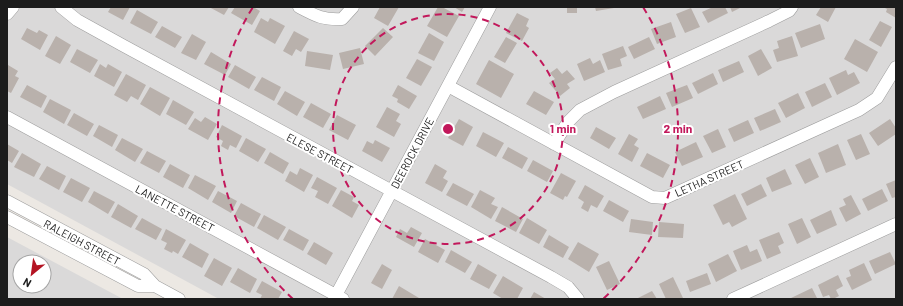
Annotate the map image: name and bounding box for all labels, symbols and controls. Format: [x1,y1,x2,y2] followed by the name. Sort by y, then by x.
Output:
[388,115,436,191] street label: DEEROCK DRIVE
[550,121,576,135] text: 1 min
[664,121,692,135] text: 2 min
[441,122,455,136] centre of rings
[284,130,356,176] street label: ELESE STREET
[673,157,745,199] street label: LETHA STREET
[133,182,217,234] street label: LANETTE STREET
[42,216,122,268] street label: RALEIGH STREET
[12,254,52,294] north arrow
[21,276,33,291] text: N

